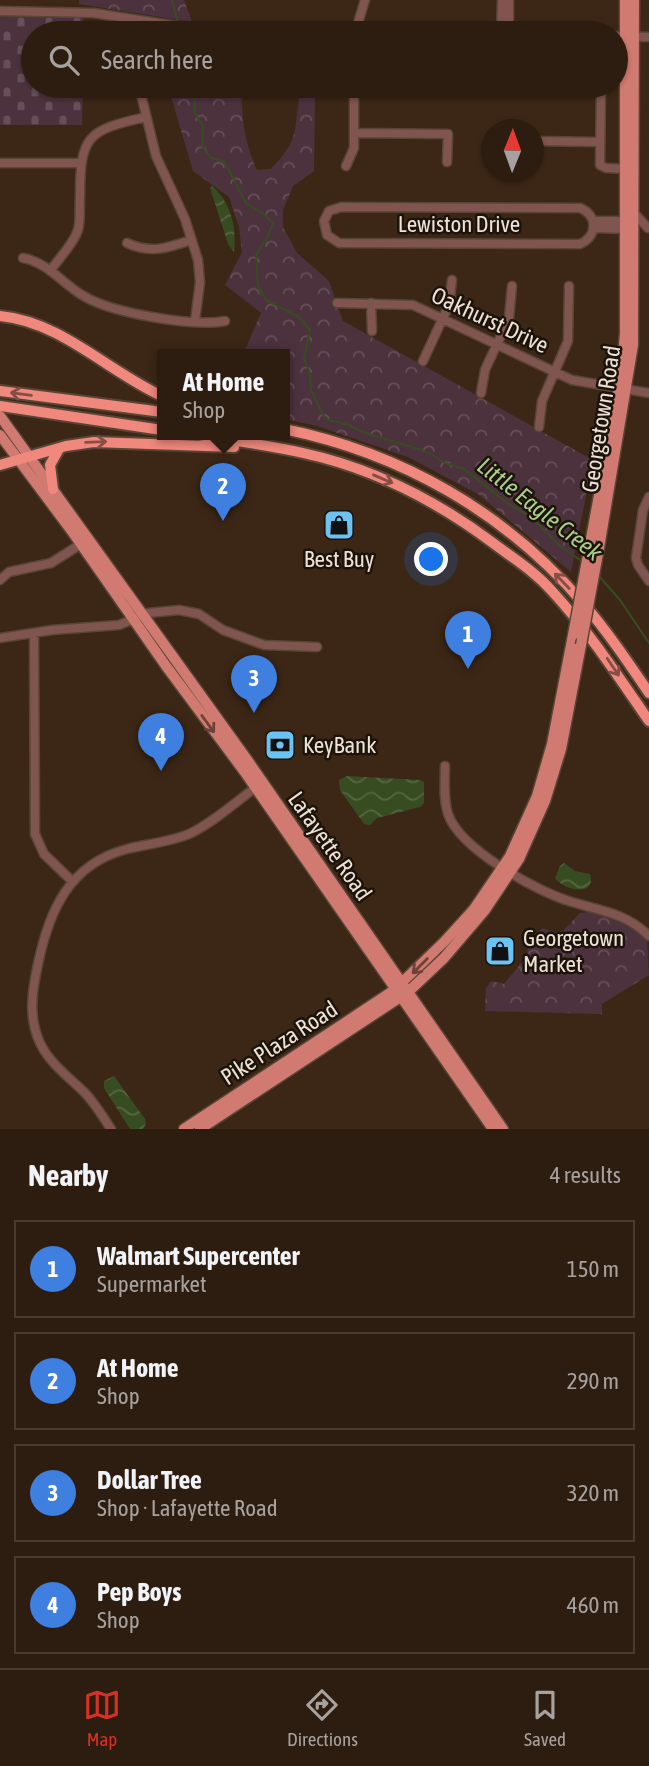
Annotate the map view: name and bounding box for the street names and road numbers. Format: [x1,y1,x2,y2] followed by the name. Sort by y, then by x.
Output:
[398,211,520,237] street label: Lewiston Drive
[427,282,553,358] street label: Oakhurst Drive
[577,344,625,494] street label: Georgetown Road
[283,787,377,905] street label: Lafayette Road
[216,996,342,1090] street label: Pike Plaza Road

